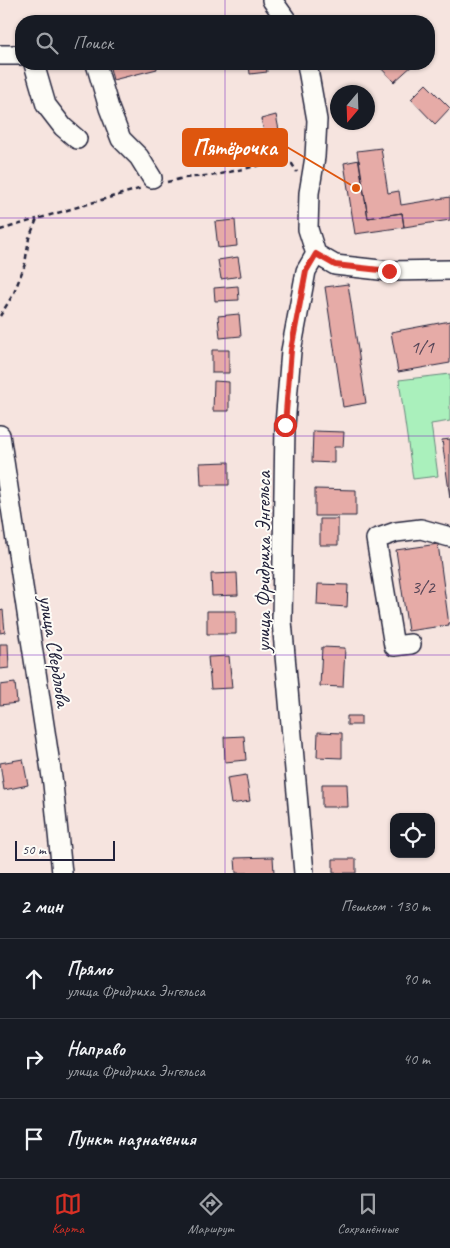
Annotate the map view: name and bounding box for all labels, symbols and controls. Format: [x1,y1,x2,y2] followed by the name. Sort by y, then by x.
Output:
[15,15,435,70] search box
[33,29,61,57] icon: search
[73,31,113,55] text: Поиск
[330,85,375,130] north arrow
[183,129,287,166] callout: Пятёрочка
[193,134,278,162] text: Пятёрочка
[378,260,401,283] route end
[410,335,435,359] house number: 1/1
[274,414,297,437] route start
[250,470,276,655] street label: улица Фридриха Энгельса
[411,575,436,599] house number: 3/2
[33,591,77,711] street label: улица Свердлова
[390,813,435,858] map controls
[390,813,435,858] button: locate
[15,838,115,861] scale bar
[22,841,46,858] text: 50 m
[20,893,63,919] text: 2 мин
[341,896,430,916] text: Пешком · 130 m
[67,957,112,981] text: Прямо
[20,965,48,993] icon: ahead
[403,969,430,989] text: 90 m
[67,981,205,1001] text: улица Фридриха Энгельса
[67,1037,125,1061] text: Направо
[20,1045,48,1073] icon: right
[403,1049,430,1069] text: 40 m
[67,1061,205,1081] text: улица Фридриха Энгельса
[20,1125,48,1153] icon: arrive
[67,1127,196,1151] text: Пункт назначения
[52,1190,84,1237] tab: Карта
[188,1190,234,1237] tab: Маршрут
[337,1190,398,1237] tab: Сохранённые

